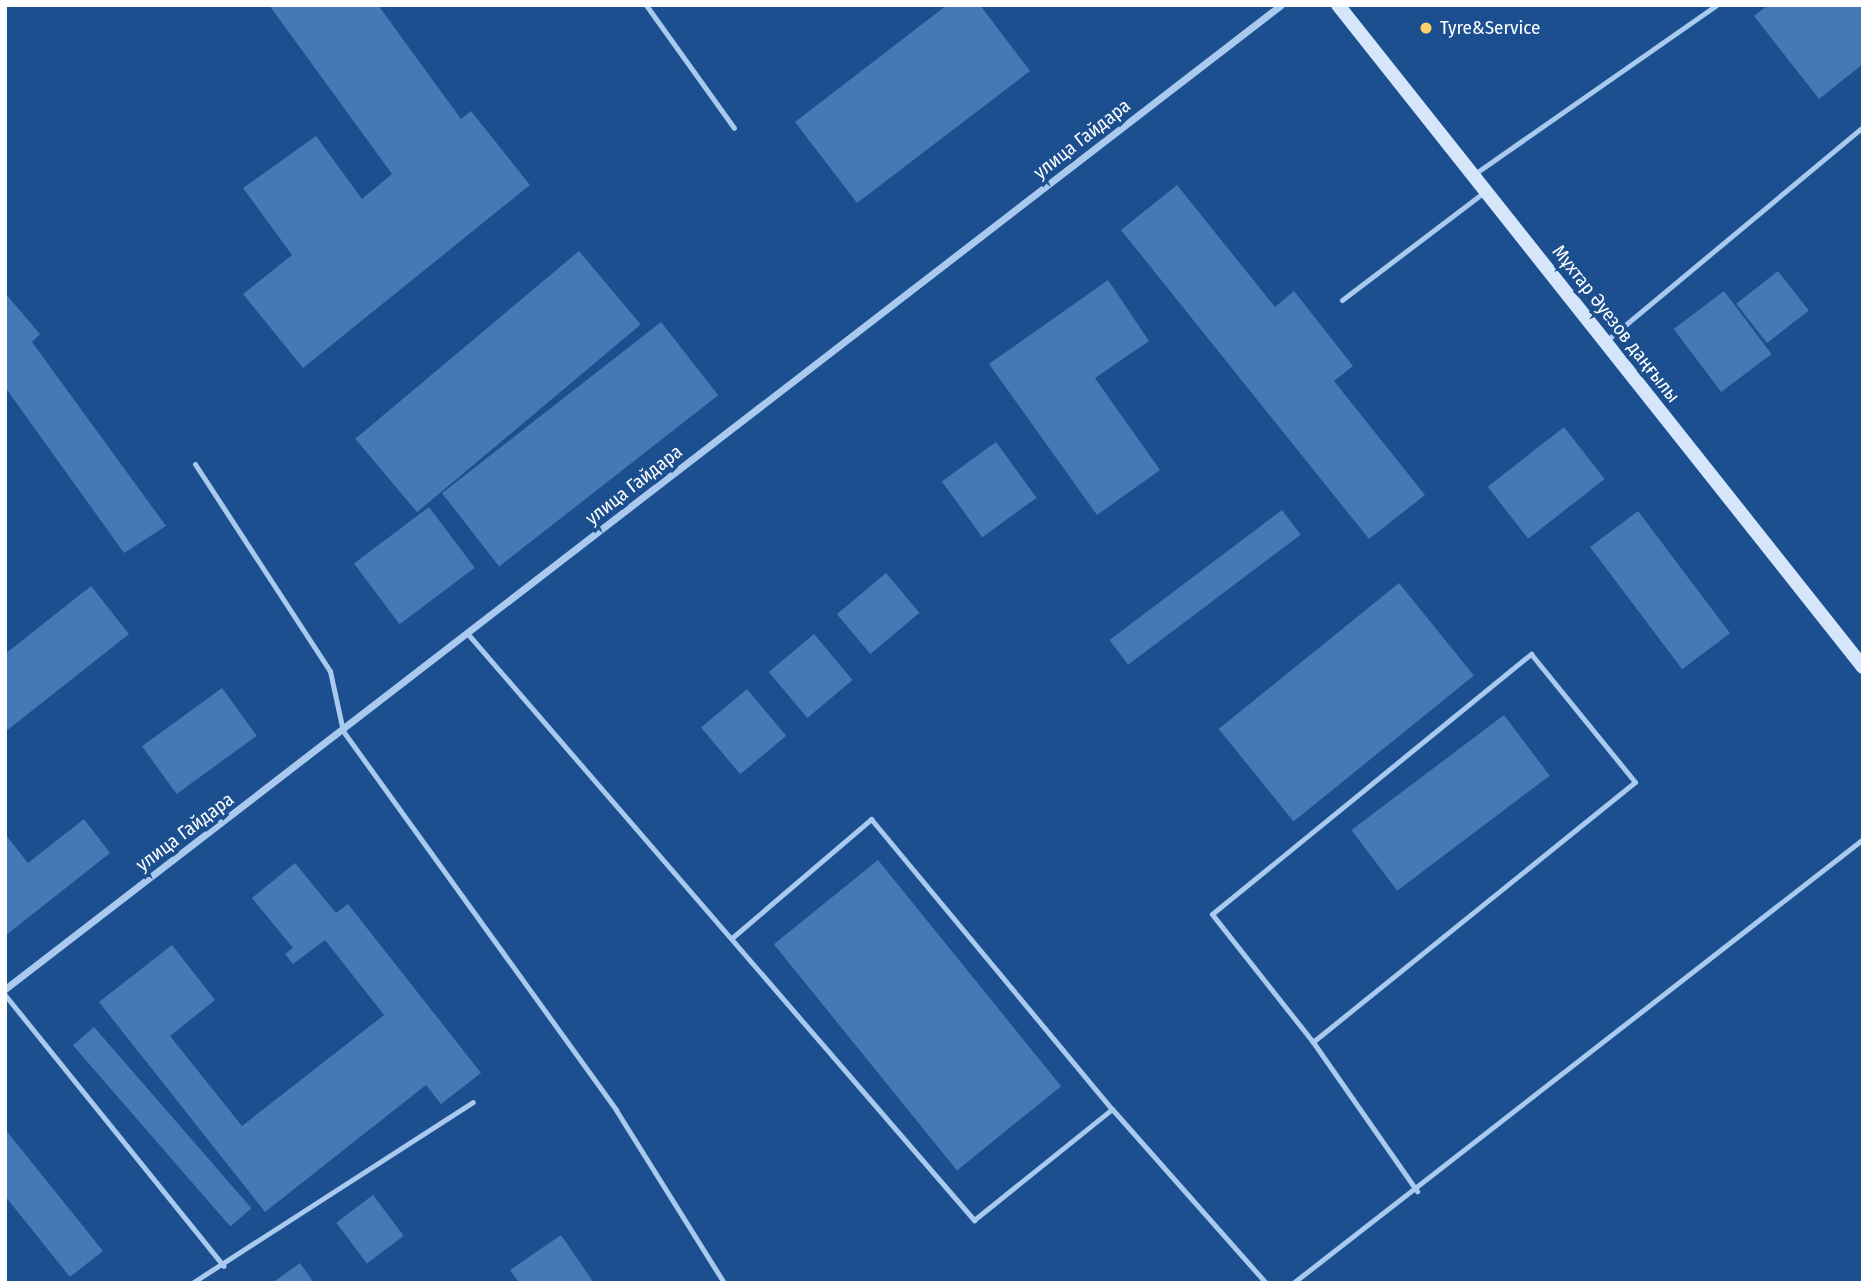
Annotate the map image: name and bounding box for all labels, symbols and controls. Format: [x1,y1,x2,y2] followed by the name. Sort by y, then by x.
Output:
[1440,17,1540,39] place label: Tyre&Service
[1418,20,1434,36] marker: Tyre&Service
[1029,94,1135,184] street label: улица Гайдара
[1547,241,1685,407] street label: Мұхтар Әуезов даңғылы
[581,440,687,530] street label: улица Гайдара
[132,788,238,876] street label: улица Гайдара

